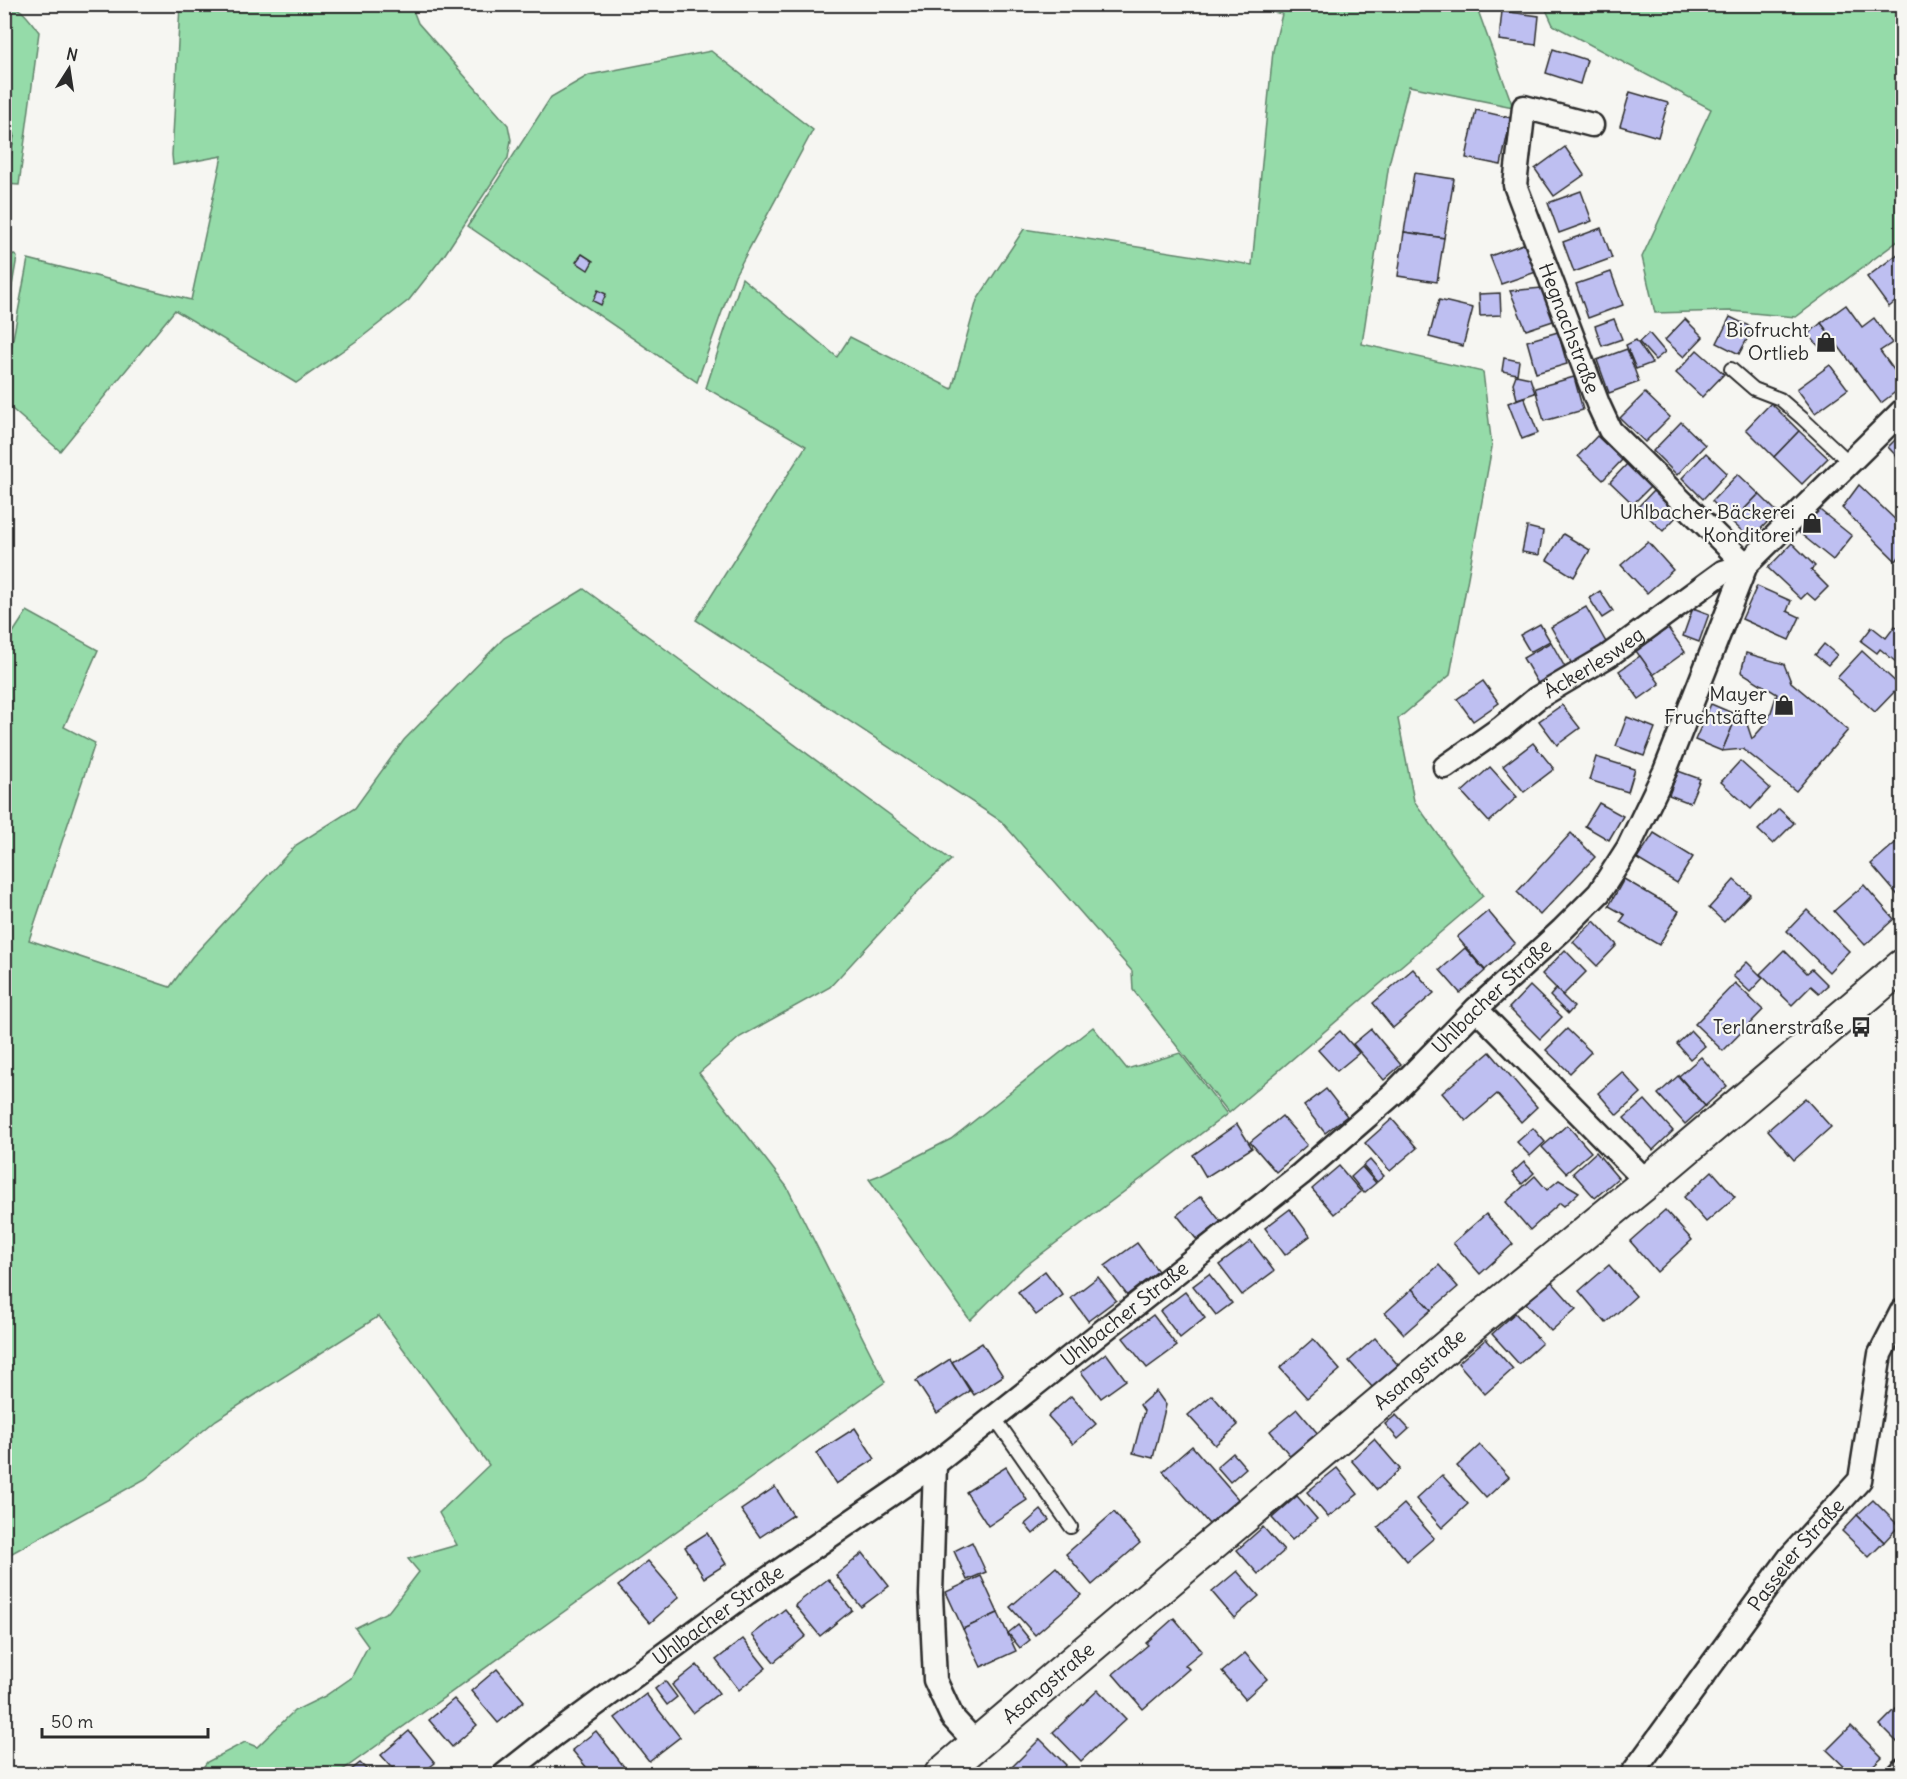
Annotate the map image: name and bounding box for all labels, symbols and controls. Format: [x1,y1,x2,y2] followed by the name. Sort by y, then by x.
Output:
[39,39,99,99] north arrow
[65,43,80,65] text: N
[1534,259,1606,397] street label: Hegnachstraße
[1726,317,1809,365] place label: Biofrucht Ortlieb
[1814,330,1838,354] shop icon: Biofrucht Ortlieb
[1619,499,1795,547] place label: Uhlbacher Bäckerei Konditorei
[1800,511,1824,535] shop icon: Uhlbacher Bäckerei Konditorei
[1539,621,1649,703] street label: Äckerlesweg
[1664,681,1767,729] place label: Mayer Fruchtsäfte
[1772,693,1796,717] shop icon: Mayer Fruchtsäfte
[1426,933,1556,1059] street label: Uhlbacher Straße
[1713,1014,1844,1039] place label: Terlanerstraße
[1849,1015,1873,1039] bus stop icon: Terlanerstraße
[1055,1255,1193,1372] street label: Uhlbacher Straße
[1368,1323,1471,1415] street label: Asangstraße
[1742,1493,1849,1616] street label: Passeier Straße
[647,1559,788,1670] street label: Uhlbacher Straße
[997,1636,1099,1728] street label: Asangstraße
[42,1701,208,1739] scale bar
[51,1710,93,1733] text: 50 m

